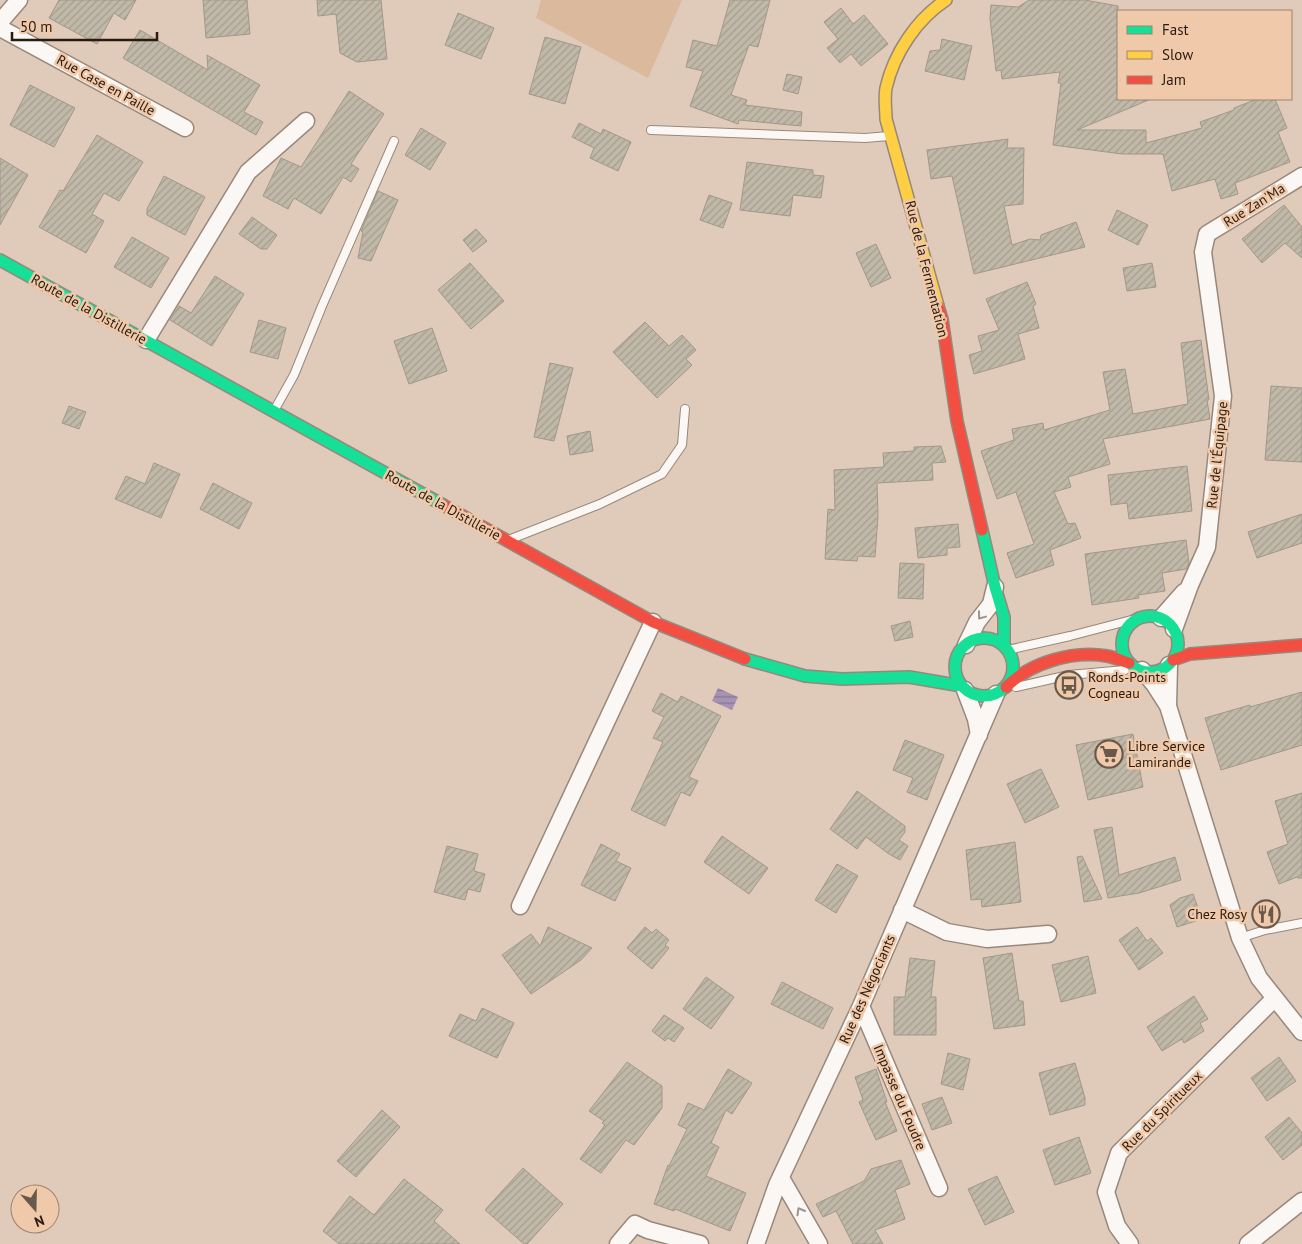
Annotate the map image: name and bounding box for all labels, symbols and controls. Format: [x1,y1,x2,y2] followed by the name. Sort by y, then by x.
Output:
[12,10,158,42] scale bar
[1117,10,1292,100] legend
[20,17,53,36] text: 50 m
[1162,20,1189,39] text: Fast
[1162,45,1193,64] text: Slow
[54,50,158,120] street label: Rue Case en Paille
[1161,70,1186,89] text: Jam
[1220,179,1288,231] street label: Rue Zan'Ma
[901,199,953,339] street label: Rue de la Fermentation
[28,270,150,348] street label: Route de la Distillerie
[1202,401,1232,509] street label: Rue de l'Équipage
[382,466,504,544] street label: Route de la Distillerie
[979,610,987,619] one-way arrow
[1088,668,1166,702] place label: Ronds-Points Cogneau
[1054,670,1084,700] bus stop icon: Ronds-Points Cogneau
[1128,737,1205,771] place label: Libre Service Lamirande
[1094,739,1124,769] supermarket icon: Libre Service Lamirande
[1251,899,1281,929] restaurant icon: Chez Rosy
[1187,905,1247,923] place label: Chez Rosy
[835,932,899,1046] street label: Rue des Négociants
[870,1041,930,1153] street label: Impasse du Foudre
[1118,1067,1206,1155] street label: Rue du Spiritueux
[10,1184,60,1234] north arrow
[796,1208,806,1217] one-way arrow
[32,1211,47,1231] text: N

